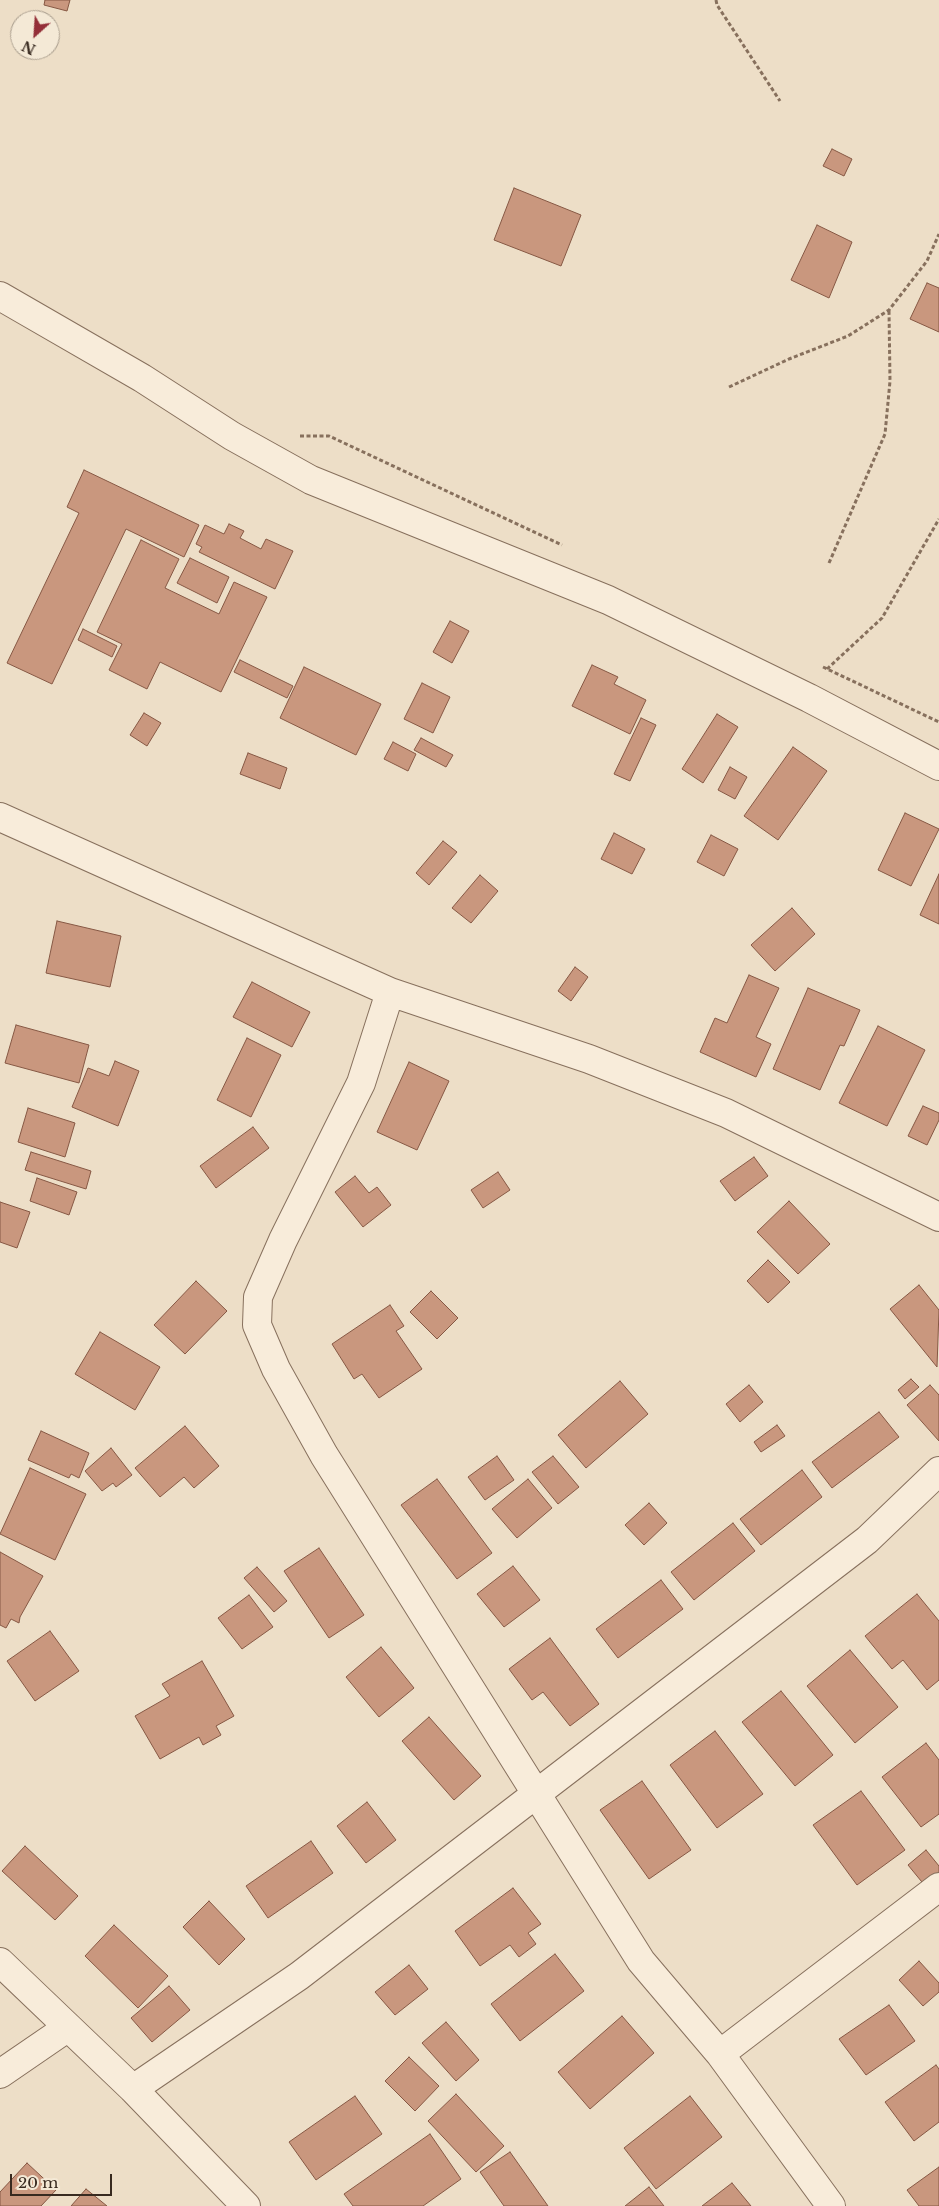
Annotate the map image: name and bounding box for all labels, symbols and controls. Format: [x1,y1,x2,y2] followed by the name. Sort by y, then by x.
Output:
[10,10,60,60] north arrow
[19,37,39,59] text: N
[12,2164,115,2196] scale bar
[18,2173,58,2192] text: 20 m

